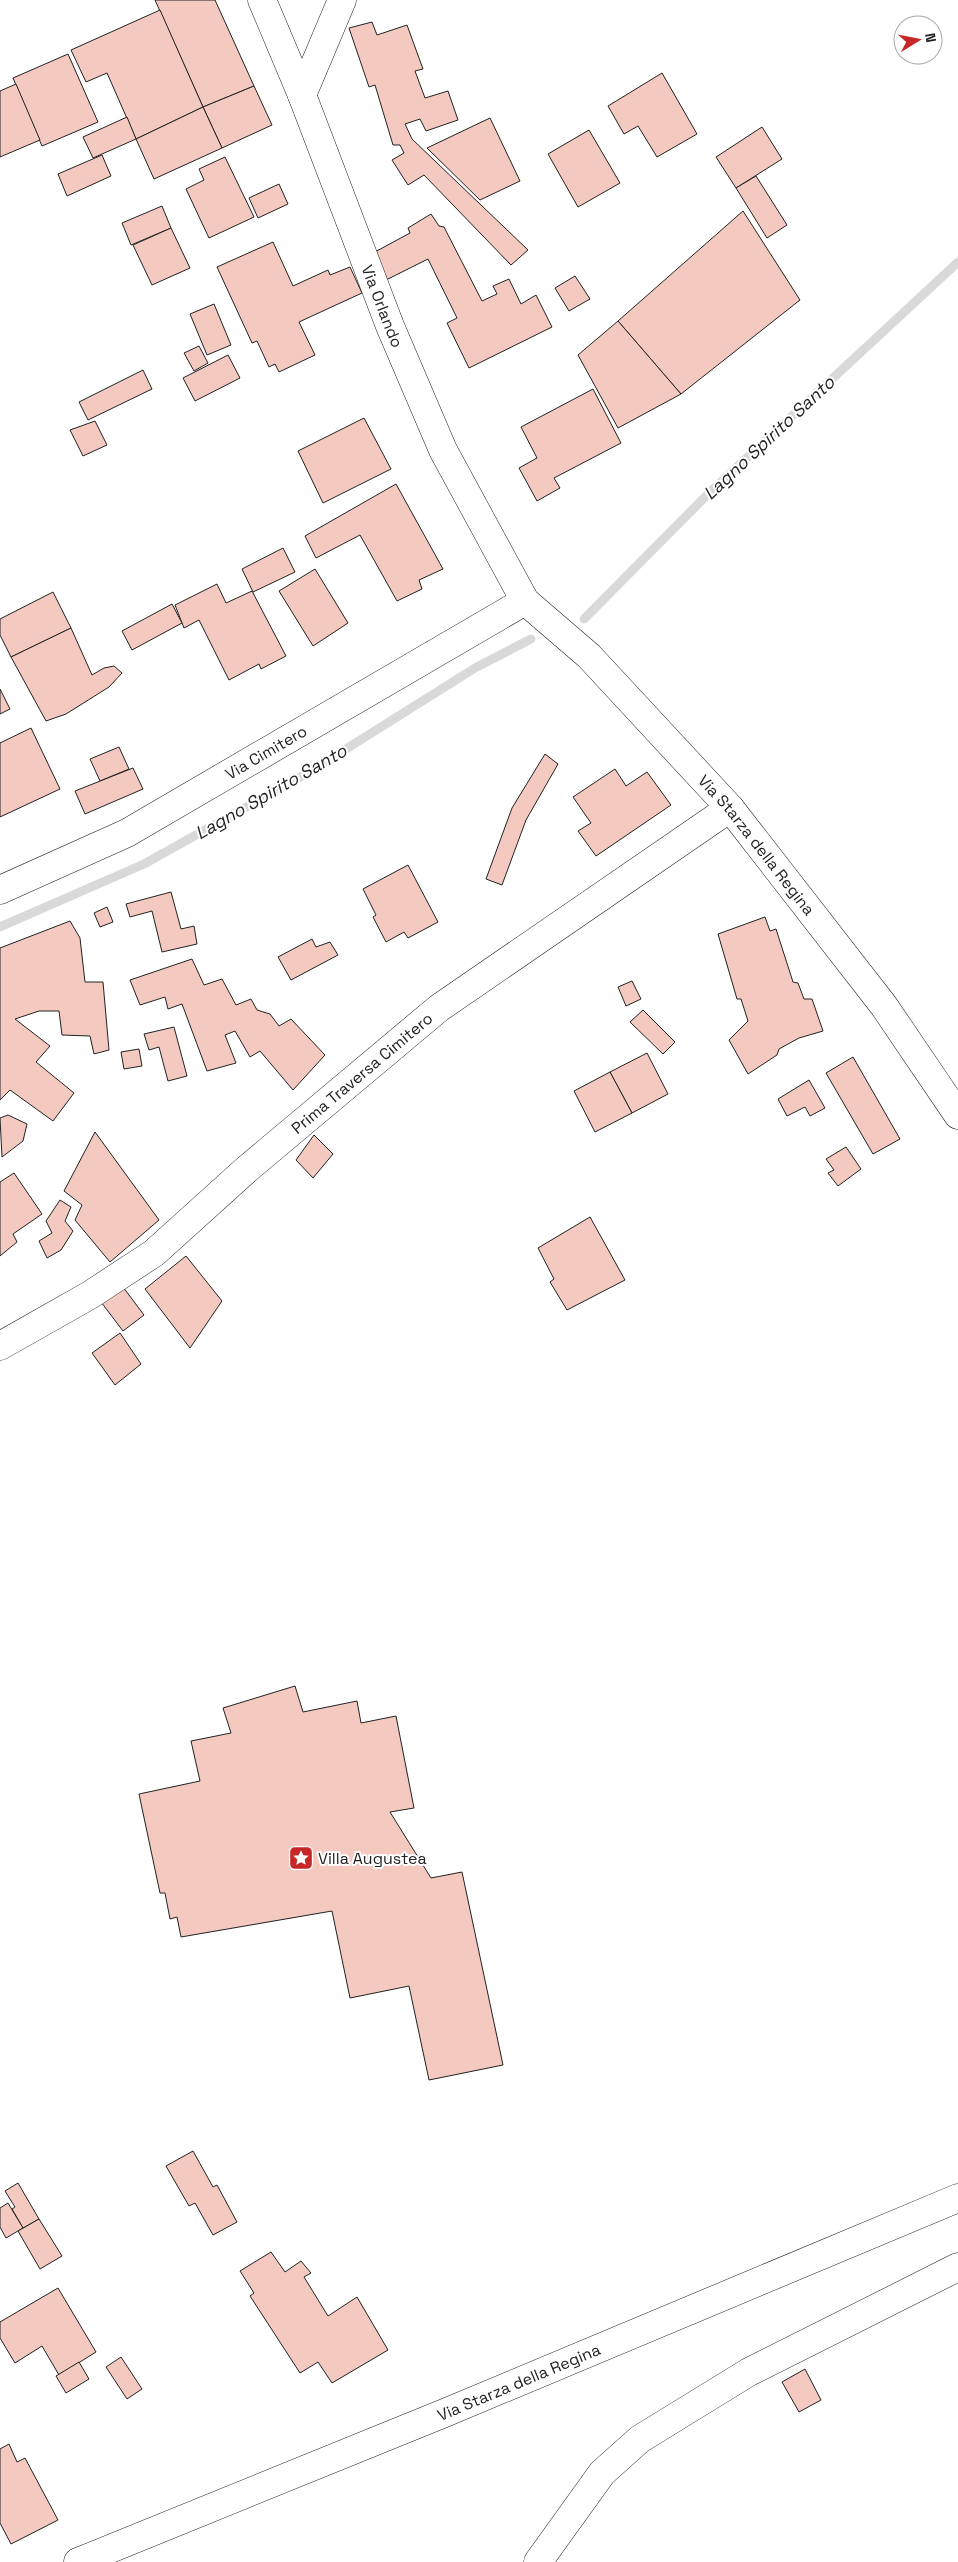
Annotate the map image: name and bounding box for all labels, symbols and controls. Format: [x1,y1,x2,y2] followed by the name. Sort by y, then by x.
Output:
[893,15,943,65] north arrow
[921,32,940,44] text: N
[357,262,408,351] street label: Via Orlando
[698,370,840,505] water label: Lagno Spirito Santo
[221,720,311,785] street label: Via Cimitero
[191,738,351,844] water label: Lagno Spirito Santo
[693,770,819,920] street label: Via Starza della Regina
[287,1008,437,1139] street label: Prima Traversa Cimitero
[288,1845,314,1871] place icon: Villa Augustea
[318,1848,427,1869] place label: Villa Augustea
[434,2339,604,2426] street label: Via Starza della Regina

